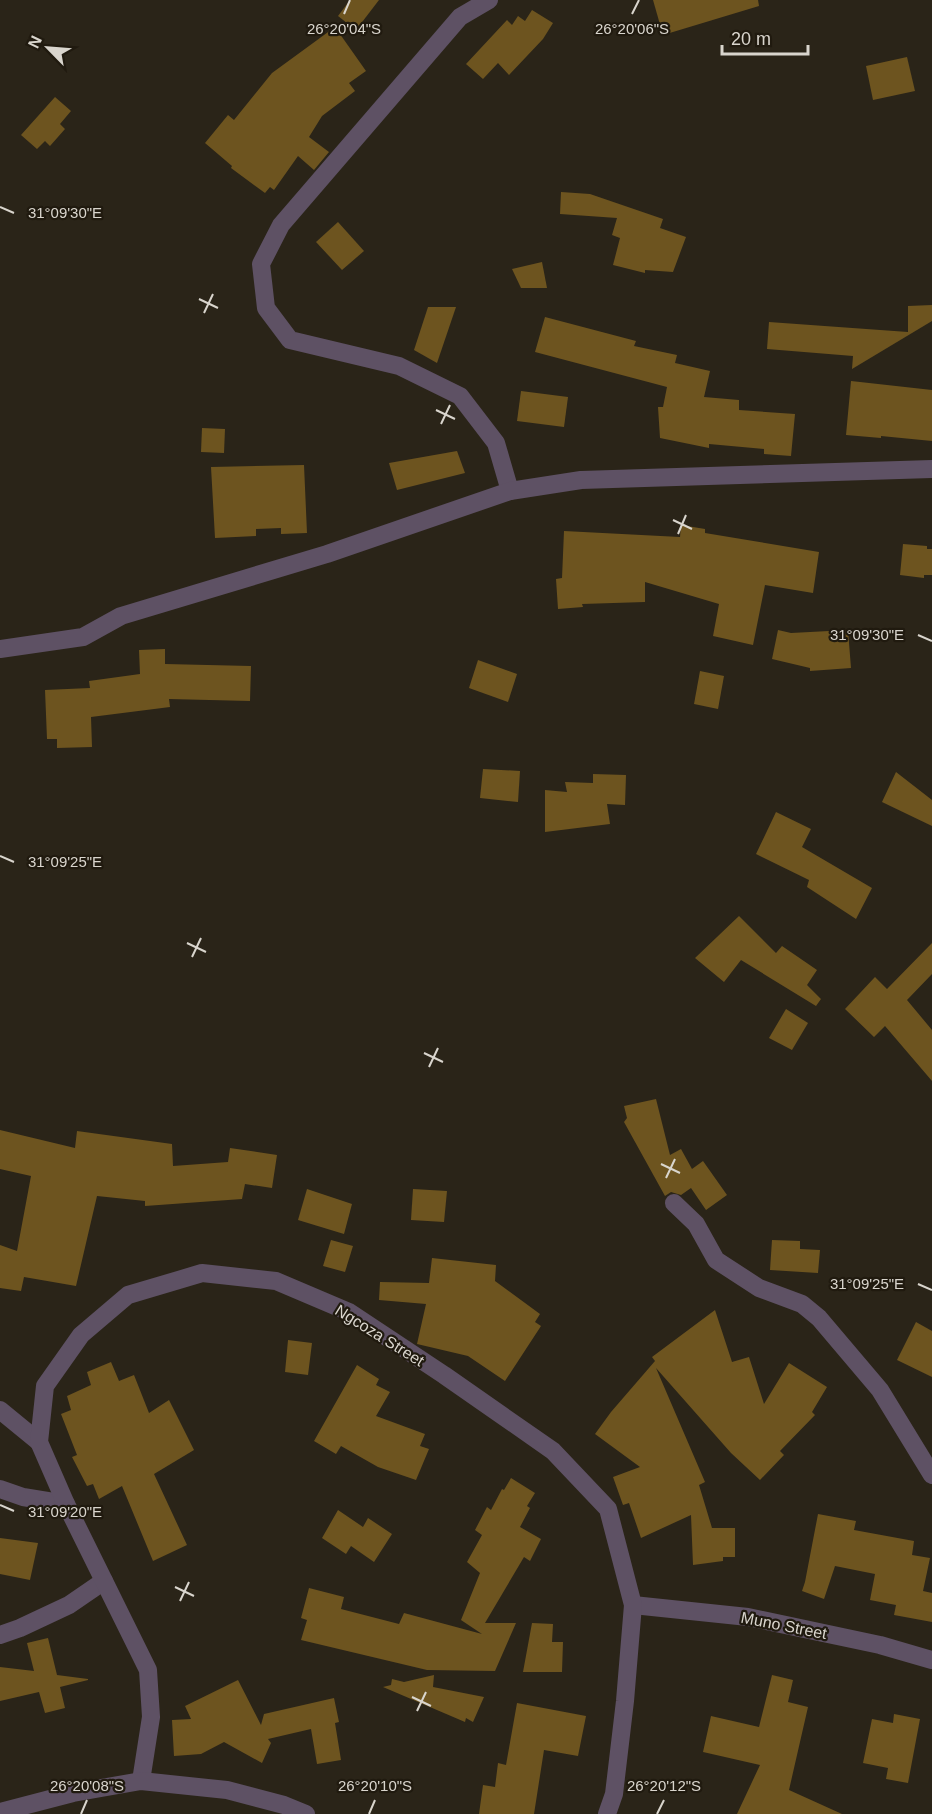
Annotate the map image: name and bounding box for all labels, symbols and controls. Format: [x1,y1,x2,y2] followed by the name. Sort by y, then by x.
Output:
[18,18,78,78] north arrow
[722,18,808,56] scale bar
[307,20,381,37] text: 26°20'04"S
[595,20,669,37] text: 26°20'06"S
[731,29,771,49] text: 20 m
[25,33,45,51] text: N
[28,204,102,221] text: 31°09'30"E
[830,626,904,643] text: 31°09'30"E
[28,853,102,870] text: 31°09'25"E
[830,1275,904,1292] text: 31°09'25"E
[332,1301,428,1370] street label: Ngcoza Street
[28,1503,102,1520] text: 31°09'20"E
[740,1609,829,1642] street label: Muno Street
[50,1777,124,1794] text: 26°20'08"S
[338,1777,412,1794] text: 26°20'10"S
[627,1777,701,1794] text: 26°20'12"S

